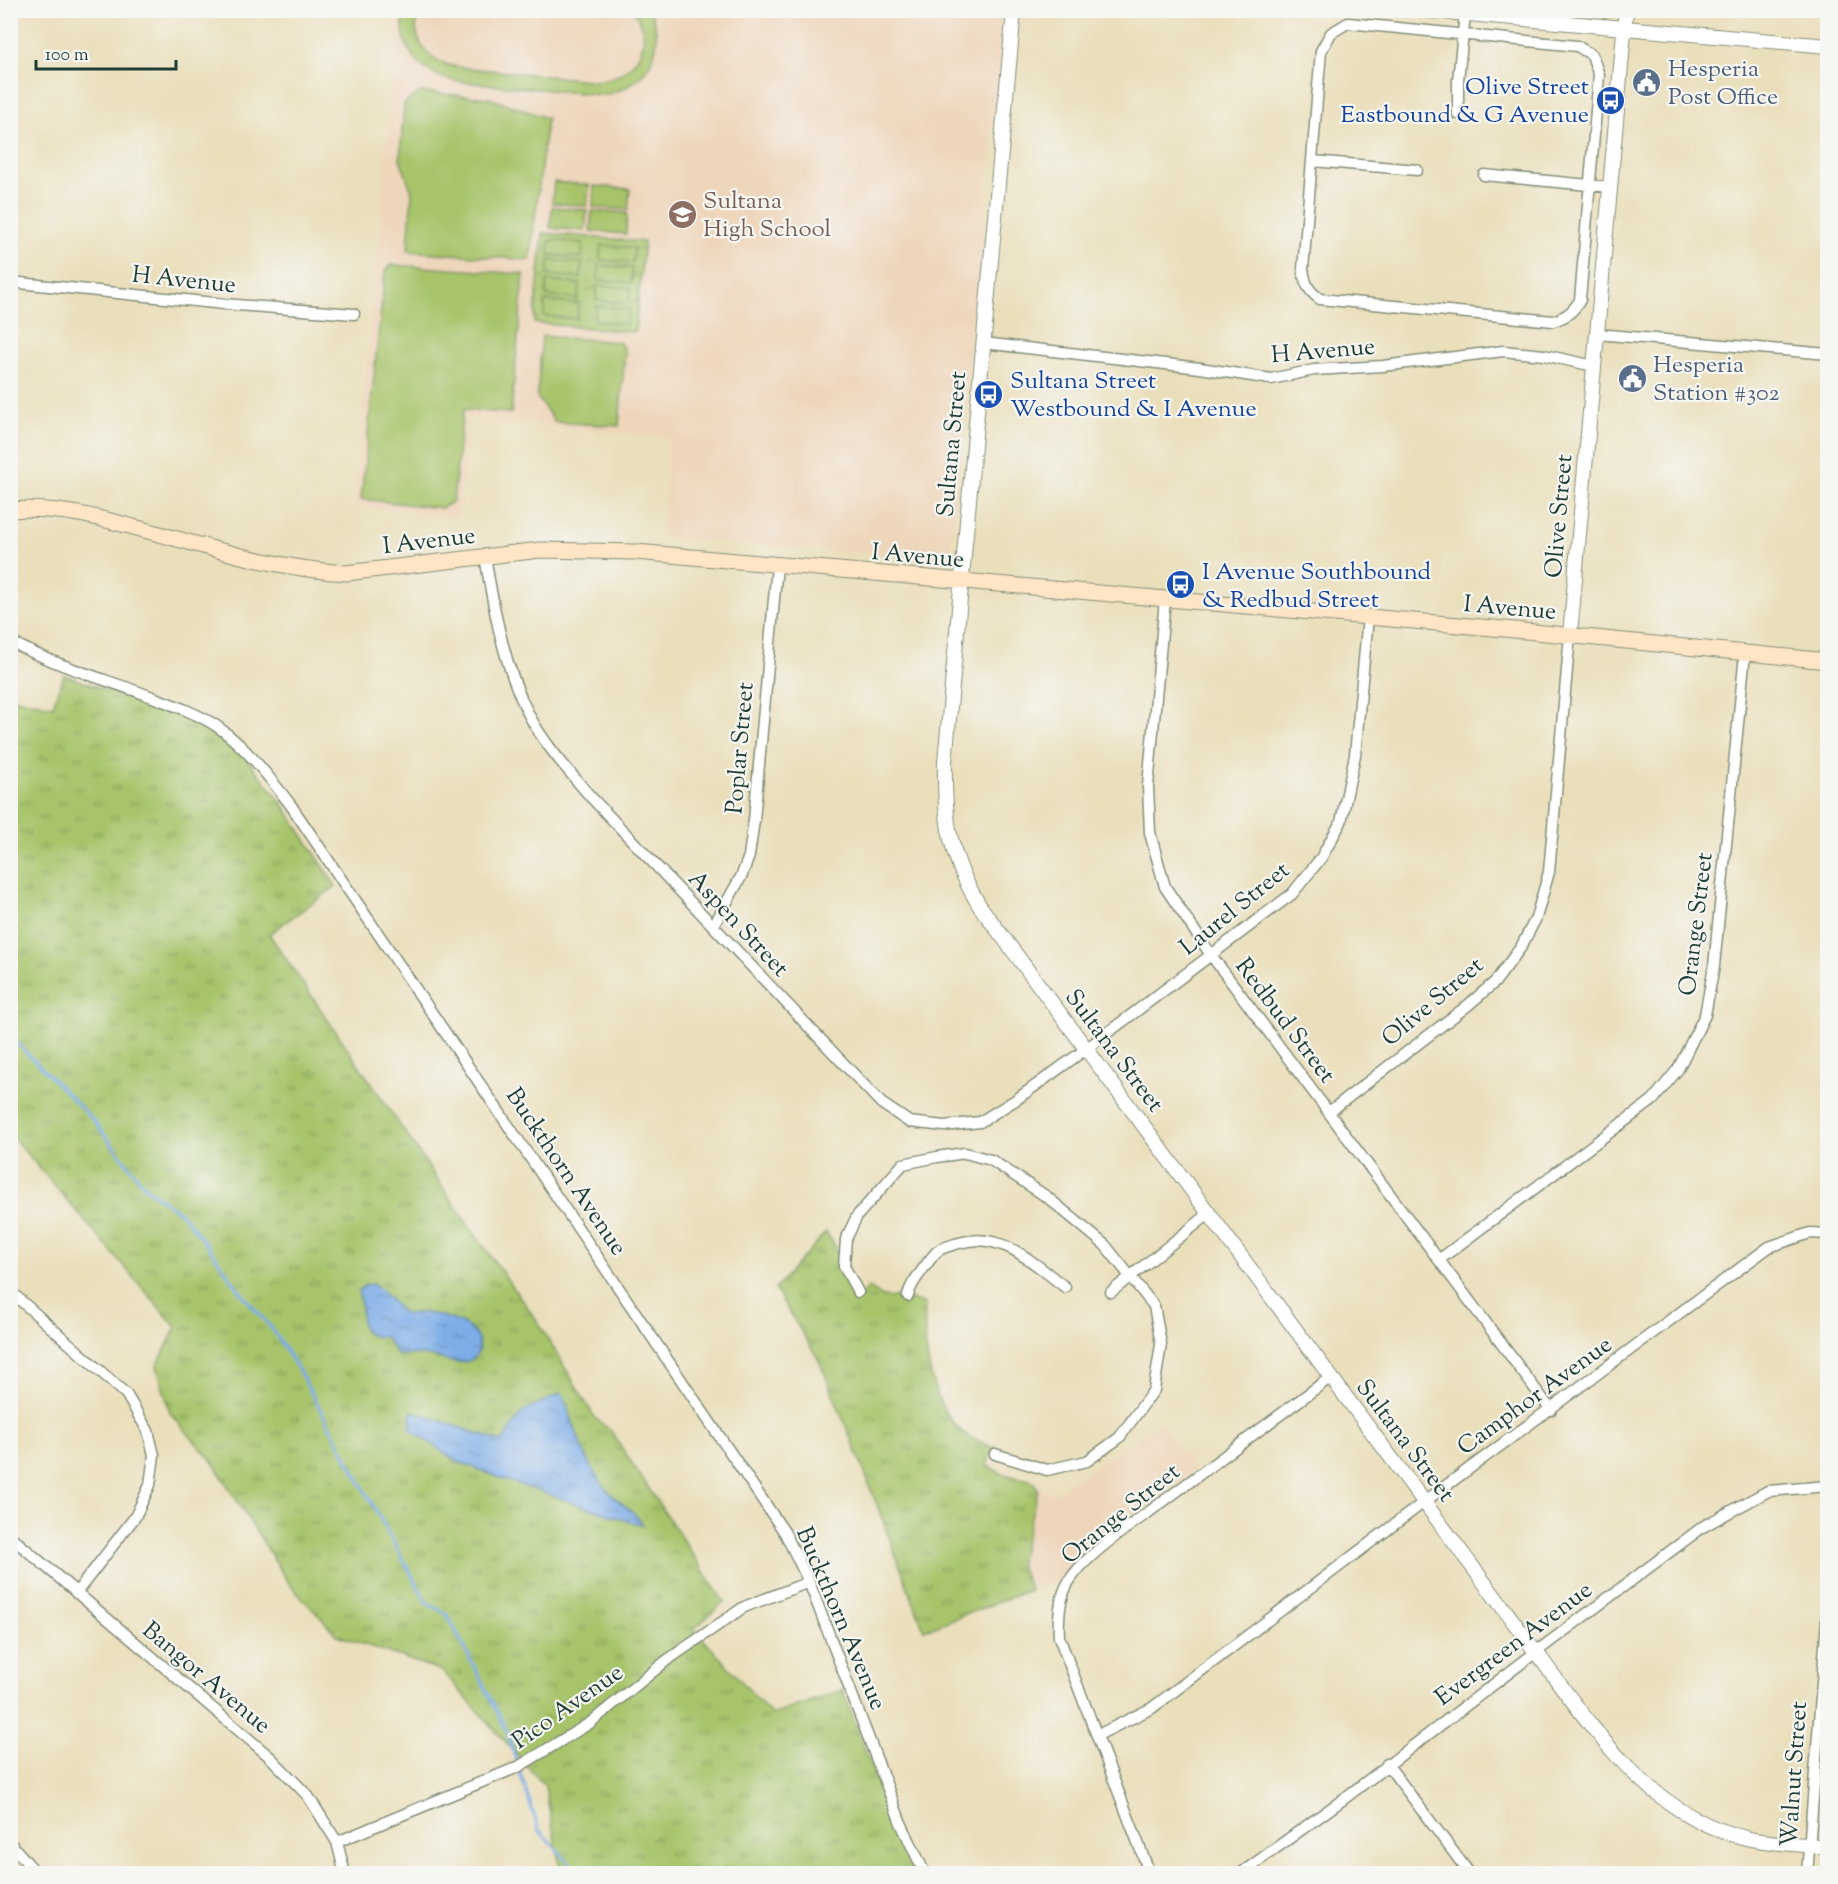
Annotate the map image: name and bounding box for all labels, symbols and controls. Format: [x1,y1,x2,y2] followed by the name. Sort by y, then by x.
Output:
[36,33,176,71] scale bar
[45,43,89,69] text: 100 m
[1668,53,1778,115] place label: Hesperia Post Office
[1631,66,1663,98] public building icon: Hesperia Post Office
[1341,71,1589,133] place label: Olive Street Eastbound & G Avenue
[1594,84,1626,116] bus stop icon: Olive Street Eastbound & G Avenue
[703,185,832,247] place label: Sultana High School
[666,198,698,230] school or university icon: Sultana High School
[130,259,237,303] street label: H Avenue
[1270,331,1377,373] street label: H Avenue
[1653,349,1780,411] place label: Hesperia Station #302
[1616,362,1648,394] public building icon: Hesperia Station #302
[1010,365,1257,427] place label: Sultana Street Westbound & I Avenue
[930,370,976,518] street label: Sultana Street
[973,378,1005,410] bus stop icon: Sultana Street Westbound & I Avenue
[1538,453,1582,579] street label: Olive Street
[381,519,478,565] street label: I Avenue
[870,536,966,578] street label: I Avenue
[1202,556,1432,618] place label: I Avenue Southbound & Redbud Street
[1165,569,1197,601] bus stop icon: I Avenue Southbound & Redbud Street
[1462,588,1558,630] street label: I Avenue
[718,681,764,815] street label: Poplar Street
[1671,851,1723,998] street label: Orange Street
[1173,855,1298,965] street label: Laurel Street
[679,864,796,985] street label: Aspen Street
[1375,950,1492,1055] street label: Olive Street
[1226,951,1343,1091] street label: Redbud Street
[1056,983,1171,1120] street label: Sultana Street
[496,1081,634,1263] street label: Buckthorn Avenue
[1451,1329,1620,1464] street label: Camphor Avenue
[1347,1373,1462,1510] street label: Sultana Street
[1054,1456,1188,1573] street label: Orange Street
[786,1522,894,1716] street label: Buckthorn Avenue
[1428,1574,1600,1715] street label: Evergreen Avenue
[134,1614,278,1743] street label: Bangor Avenue
[505,1657,631,1759] street label: Pico Avenue
[1773,1700,1817,1848] street label: Walnut Street

